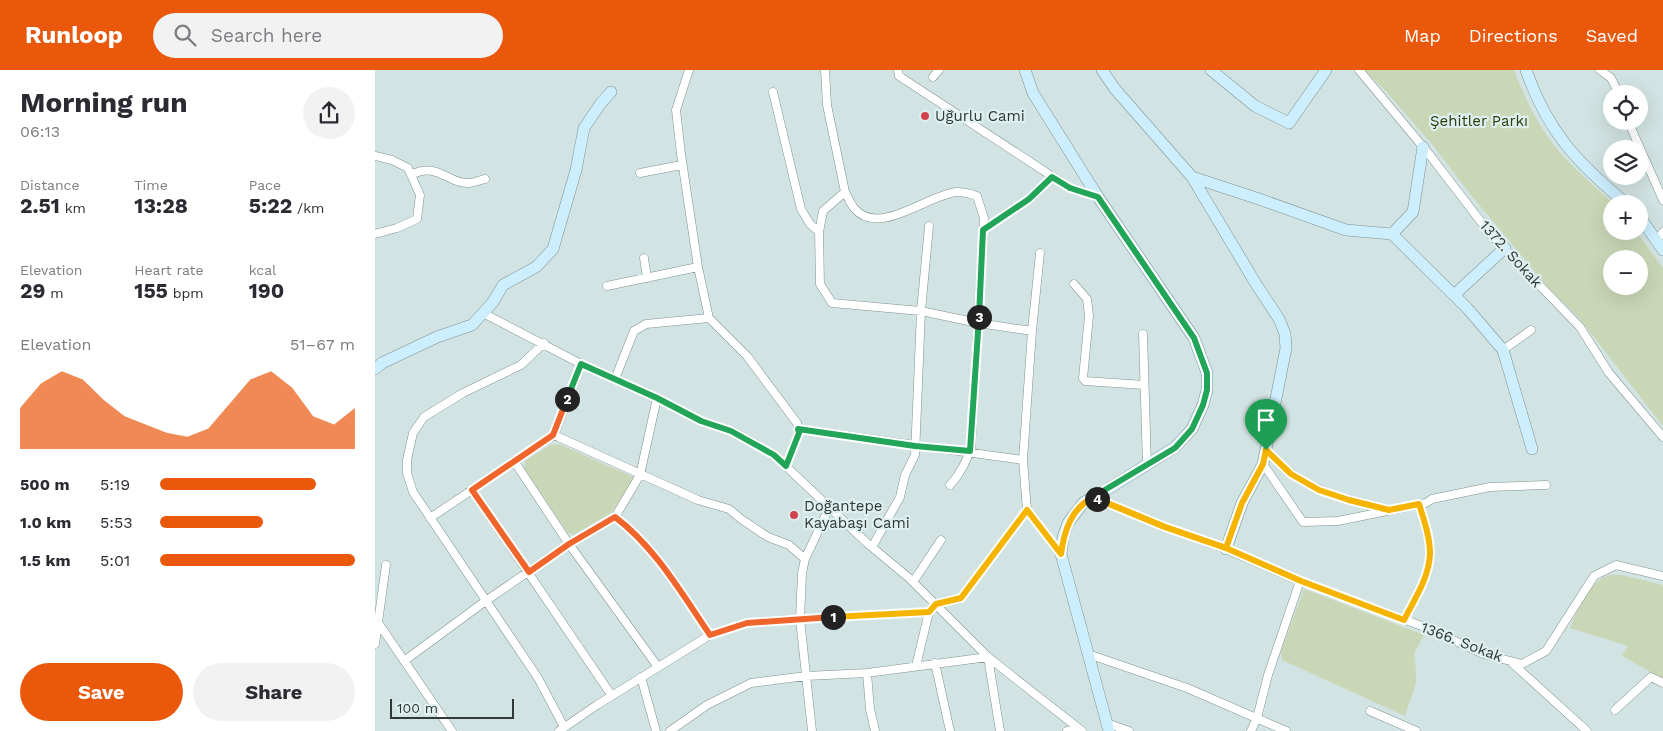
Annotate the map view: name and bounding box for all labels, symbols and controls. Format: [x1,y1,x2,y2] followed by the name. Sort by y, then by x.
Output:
[153,13,503,58] search box
[25,21,123,49] text: Runloop
[171,21,199,49] icon: search
[211,24,322,47] text: Search here
[1404,25,1441,46] text: Map
[1469,25,1558,46] text: Directions
[1586,25,1638,46] text: Saved
[1603,85,1648,295] map controls
[1603,85,1648,130] button: locate
[20,86,188,119] text: Morning run
[303,87,355,139] button: share
[935,107,1025,125] place label: Uğurlu Cami
[919,110,931,122] marker: Uğurlu Cami
[1430,112,1528,130] park label: Şehitler Parkı
[20,122,60,141] text: 06:13
[1603,140,1648,185] button: layers
[20,177,80,193] text: Distance
[134,177,168,193] text: Time
[249,177,281,193] text: Pace
[20,193,60,218] text: 2.51
[134,193,188,218] text: 13:28
[249,193,292,218] text: 5:22
[1603,195,1648,240] button: +
[60,200,86,216] text: km
[292,200,324,216] text: /km
[1476,217,1546,292] street label: 1372. Sokak
[1603,250,1648,295] button: −
[20,262,83,278] text: Elevation
[134,262,204,278] text: Heart rate
[249,262,276,278] text: kcal
[20,278,45,303] text: 29
[134,278,168,303] text: 155
[249,278,284,303] text: 190
[45,285,64,301] text: m
[168,285,204,301] text: bpm
[967,304,991,330] pin: 3
[975,309,984,325] text: 3
[20,335,91,354] text: Elevation
[290,335,355,354] text: 51–67 m
[555,386,579,412] pin: 2
[563,391,572,407] text: 2
[1245,399,1287,450] pin
[1252,406,1280,434] icon: arrive
[20,475,70,494] text: 500 m
[100,475,130,494] text: 5:19
[1085,486,1109,512] pin: 4
[1093,491,1102,507] text: 4
[804,497,910,532] place label: Doğantepe Kayabaşı Cami
[788,509,800,521] marker: Doğantepe Kayabaşı Cami
[20,513,71,532] text: 1.0 km
[100,513,133,532] text: 5:53
[20,551,70,570] text: 1.5 km
[100,551,130,570] text: 5:01
[821,604,845,630] pin: 1
[830,609,837,625] text: 1
[1419,618,1506,666] street label: 1366. Sokak
[20,663,183,721] button: Save
[193,663,355,721] button: Share
[390,696,514,719] scale bar
[397,700,438,716] text: 100 m

